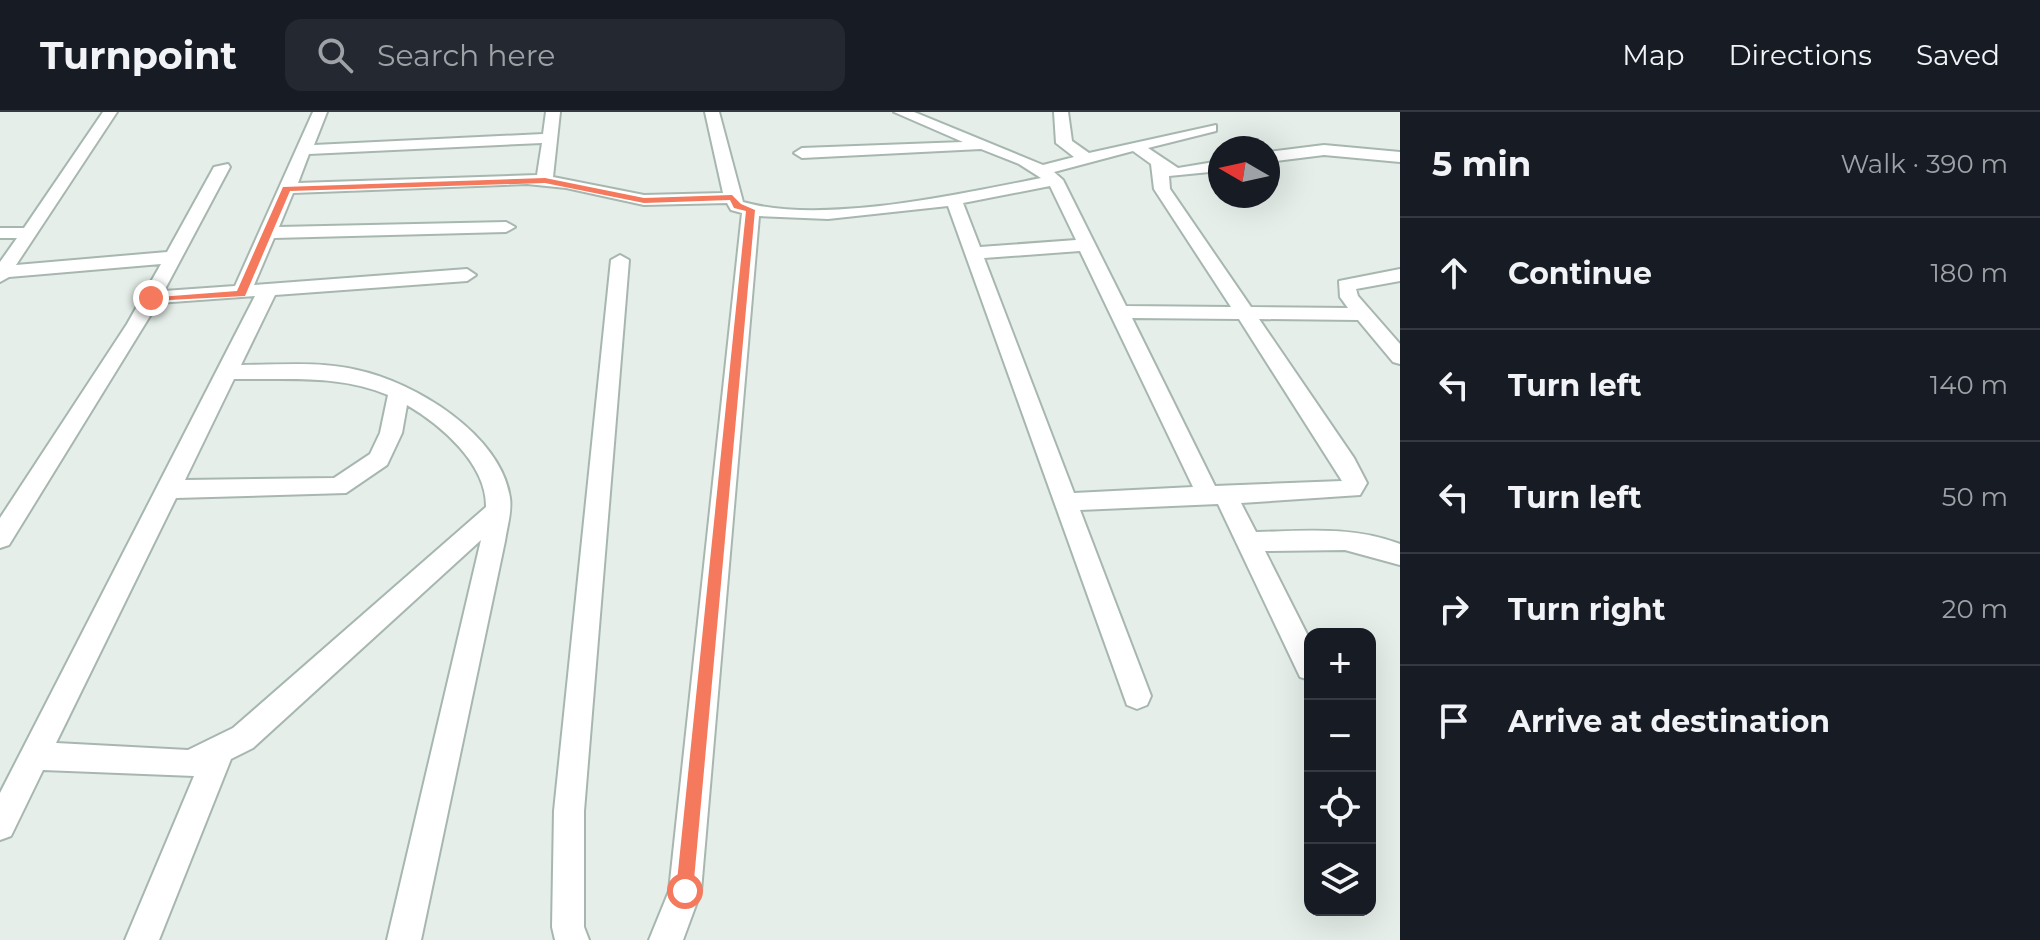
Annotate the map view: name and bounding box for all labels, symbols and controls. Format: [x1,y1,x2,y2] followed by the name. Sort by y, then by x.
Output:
[285,19,845,91] search box
[40,32,237,79] text: Turnpoint
[313,33,357,77] icon: search
[377,37,555,74] text: Search here
[1622,38,1684,72] text: Map
[1728,38,1872,72] text: Directions
[1916,38,2000,72] text: Saved
[1208,136,1280,208] north arrow
[1432,143,1531,185] text: 5 min
[1840,148,2008,180] text: Walk · 390 m
[1432,251,1476,295] icon: ahead
[1508,255,1652,292] text: Continue
[1930,257,2008,289] text: 180 m
[133,280,169,316] route end
[1432,363,1476,407] icon: left
[1508,367,1641,404] text: Turn left
[1930,369,2008,401] text: 140 m
[1432,475,1476,519] icon: left
[1508,479,1641,516] text: Turn left
[1942,481,2008,513] text: 50 m
[1432,587,1476,631] icon: right
[1508,591,1665,628] text: Turn right
[1942,593,2008,625] text: 20 m
[1304,628,1376,916] map controls
[1304,628,1376,700] button: +
[1432,699,1476,743] icon: arrive
[1304,700,1376,772] button: −
[1508,703,1830,740] text: Arrive at destination
[1304,772,1376,844] button: locate
[1304,844,1376,916] button: layers
[667,873,703,909] route start

